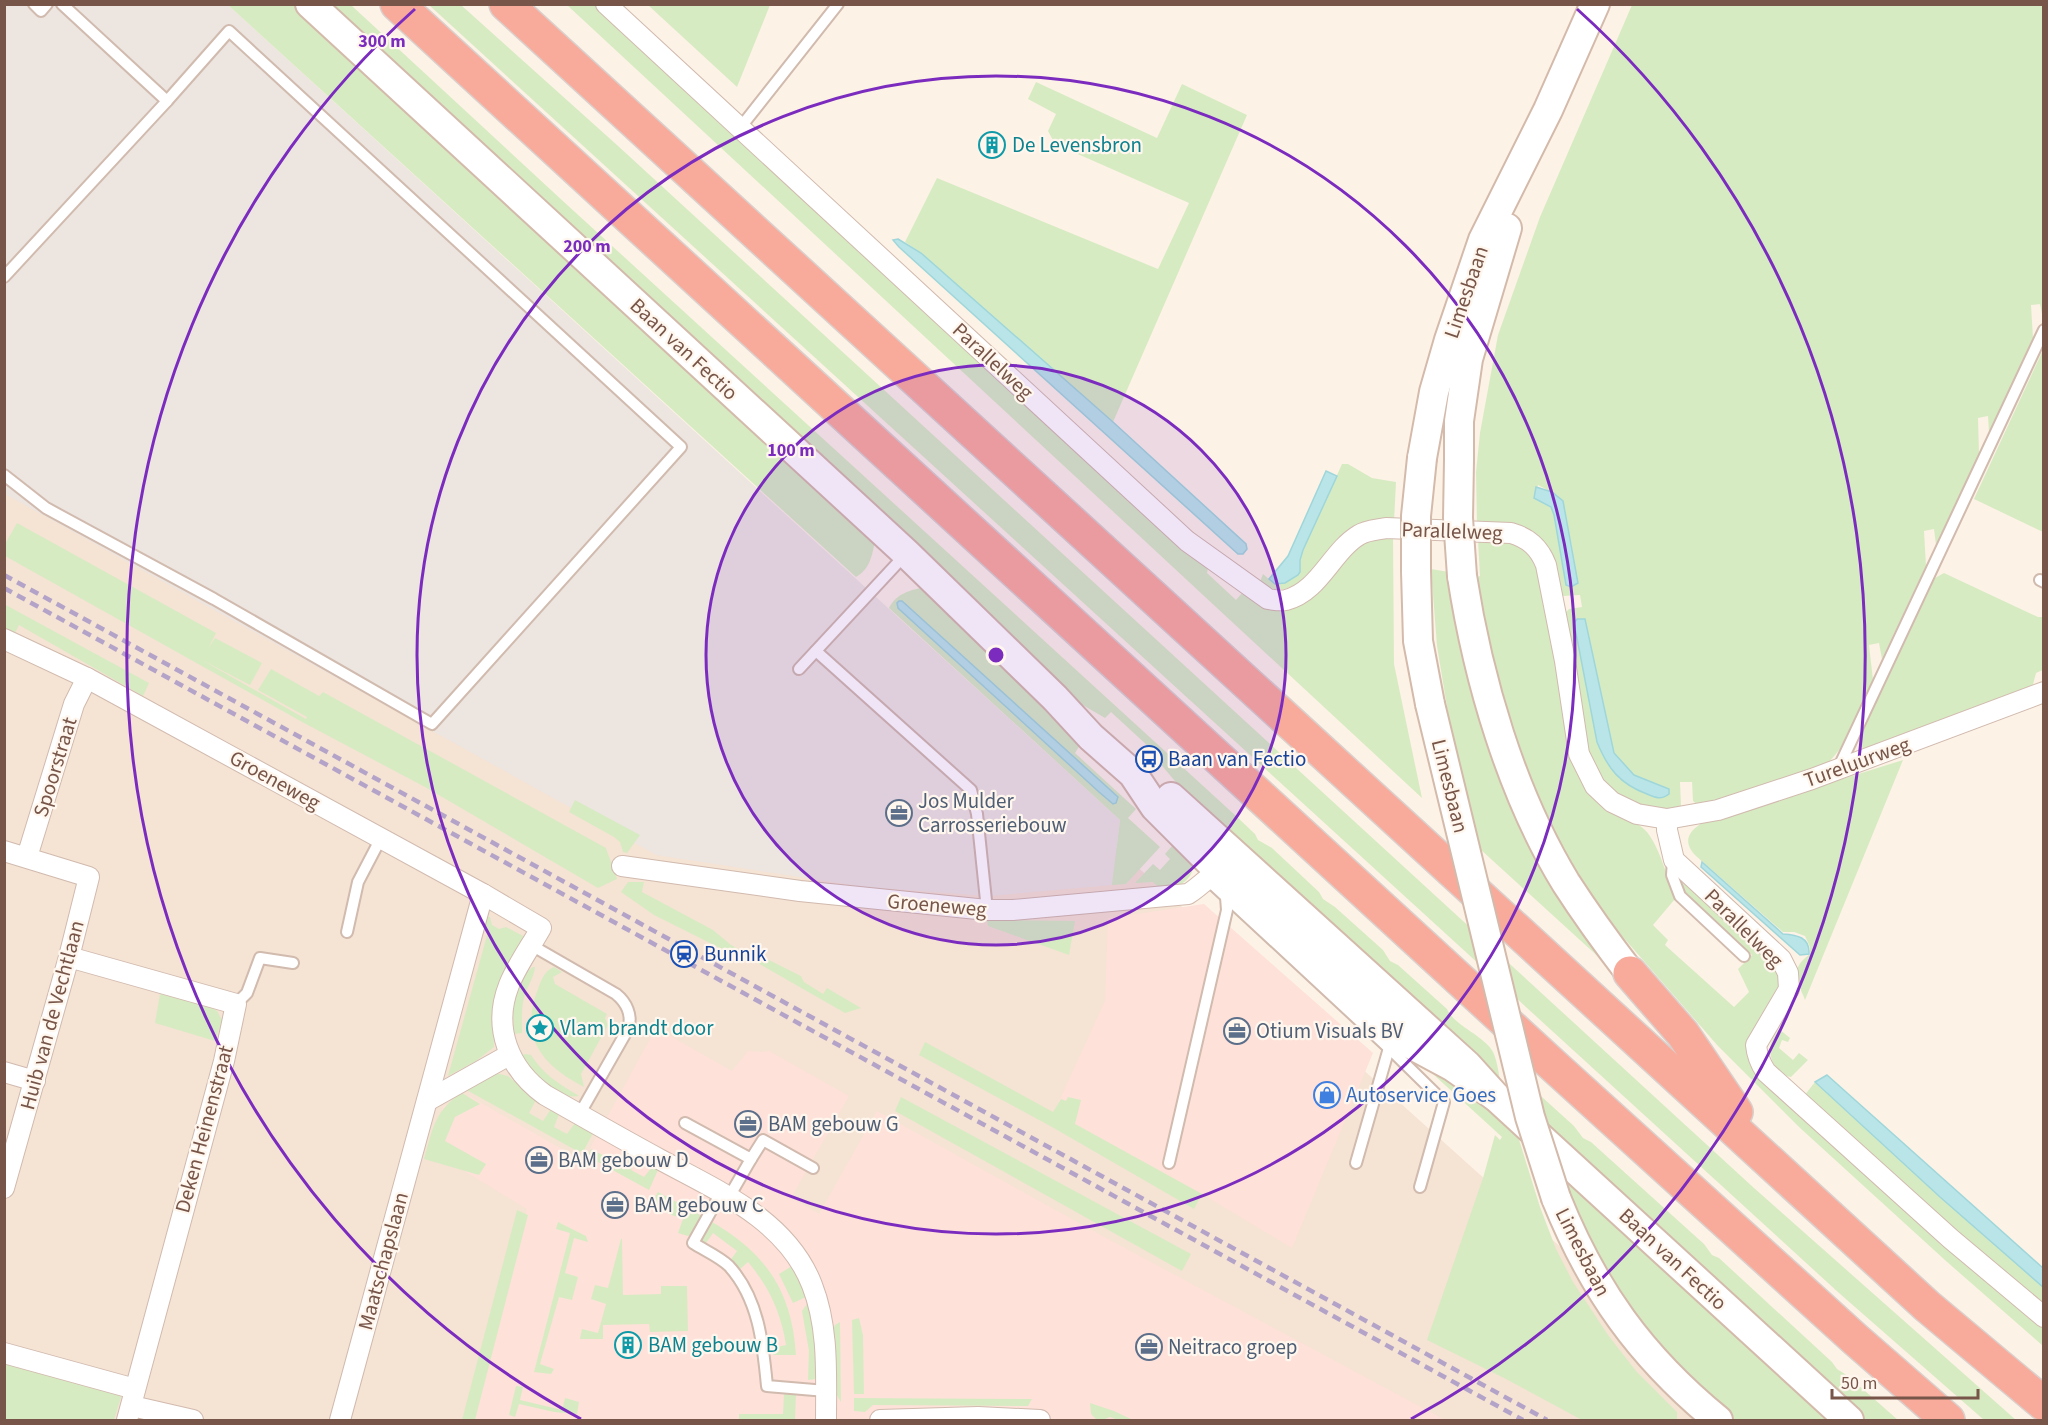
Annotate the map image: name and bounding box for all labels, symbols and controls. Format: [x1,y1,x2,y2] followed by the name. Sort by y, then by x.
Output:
[358,29,406,54] text: 300 m
[977,130,1007,160] building icon: De Levensbron
[1012,130,1142,160] place label: De Levensbron
[563,234,611,259] text: 200 m
[1436,242,1496,342] street label: Limesbaan
[623,291,745,407] street label: Baan van Fectio
[946,316,1041,407] street label: Parallelweg
[767,438,815,463] text: 100 m
[1401,514,1504,548] street label: Parallelweg
[986,645,1006,665] centre of rings
[26,713,84,821] street label: Spoorstraat
[1800,729,1915,795] street label: Tureluurweg
[1424,736,1476,836] street label: Limesbaan
[224,743,326,817] street label: Groeneweg
[1134,744,1164,774] bus stop icon: Baan van Fectio
[1168,744,1306,774] place label: Baan van Fectio
[918,786,1067,840] place label: Jos Mulder Carrosseriebouw
[884,798,914,828] office icon: Jos Mulder Carrosseriebouw
[1698,882,1791,975] street label: Parallelweg
[886,886,988,924] street label: Groeneweg
[12,917,92,1113] street label: Huib van de Vechtlaan
[669,939,699,969] station icon: Bunnik
[704,939,767,969] place label: Bunnik
[525,1013,555,1043] place icon: Vlam brandt door
[560,1013,714,1043] place label: Vlam brandt door
[1222,1016,1252,1046] office icon: Otium Visuals BV
[1256,1016,1404,1046] place label: Otium Visuals BV
[167,1042,241,1216] street label: Deken Heinenstraat
[1312,1080,1342,1110] shop icon: Autoservice Goes
[1346,1080,1496,1110] place label: Autoservice Goes
[733,1109,763,1139] office icon: BAM gebouw G
[768,1109,899,1139] place label: BAM gebouw G
[524,1145,554,1175] office icon: BAM gebouw D
[558,1145,689,1175] place label: BAM gebouw D
[350,1189,416,1333] street label: Maatschapslaan
[600,1190,630,1220] office icon: BAM gebouw C
[634,1190,764,1220] place label: BAM gebouw C
[1612,1201,1734,1317] street label: Baan van Fectio
[1548,1202,1618,1302] street label: Limesbaan
[613,1330,643,1360] building icon: BAM gebouw B
[648,1330,778,1360] place label: BAM gebouw B
[1134,1332,1164,1362] office icon: Neitraco groep
[1168,1332,1297,1362] place label: Neitraco groep
[1832,1362,1978,1400] scale bar
[1841,1371,1877,1396] text: 50 m

